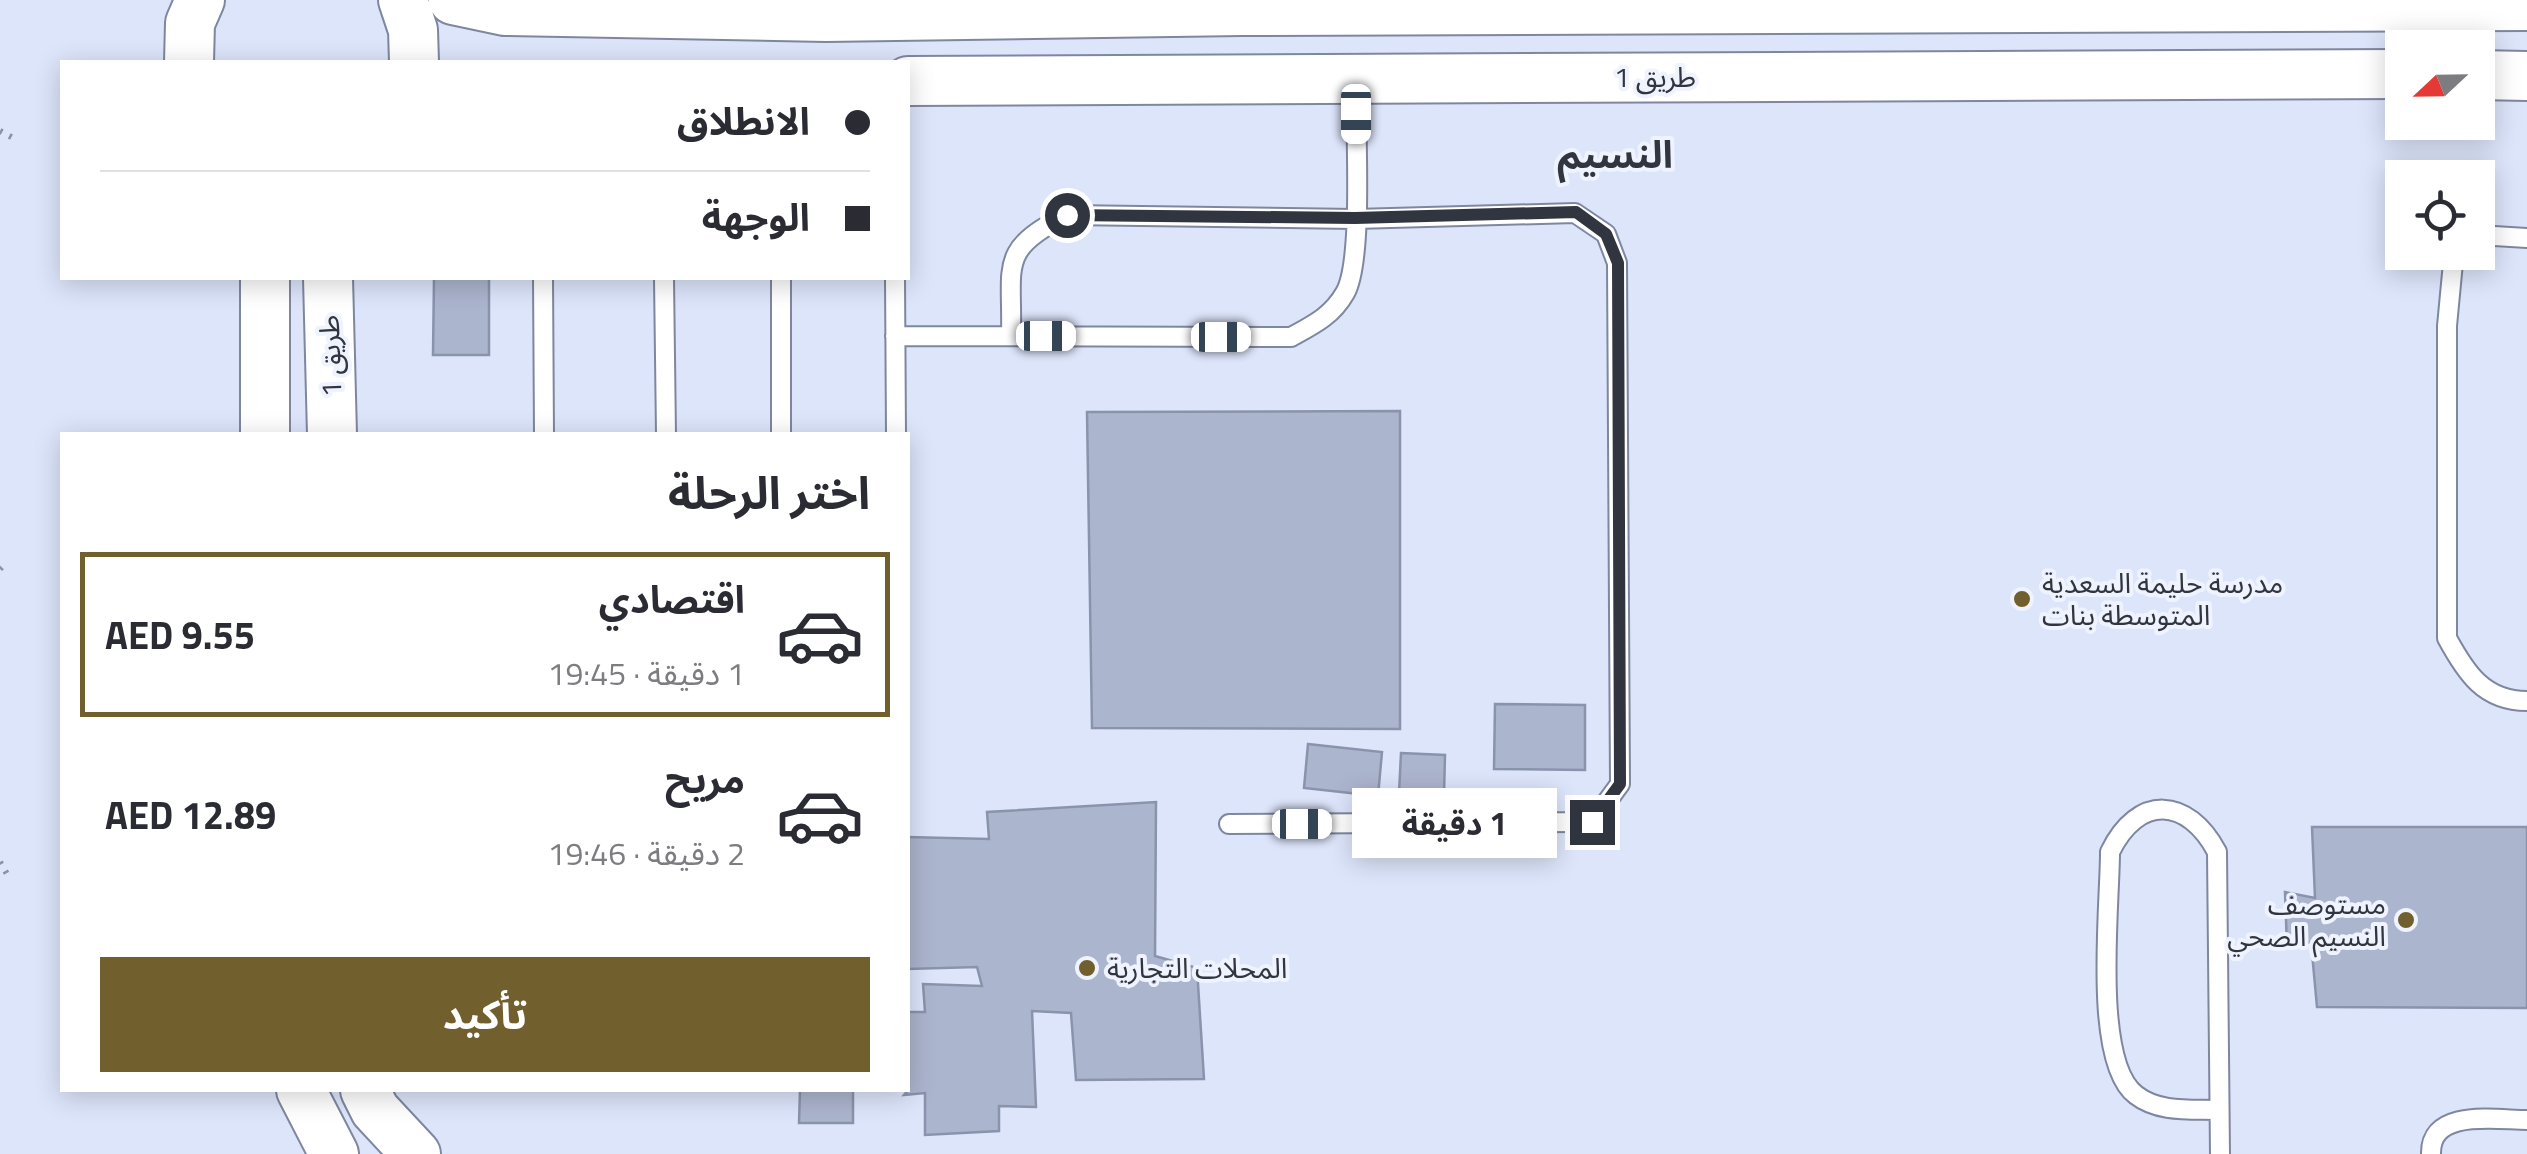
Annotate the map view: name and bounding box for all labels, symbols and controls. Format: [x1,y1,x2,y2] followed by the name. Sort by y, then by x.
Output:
[2385,30,2495,140] north arrow
[2385,30,2495,270] map controls
[1614,55,1696,98] street label: طريق 1
[1341,84,1371,144] car
[677,92,810,150] text: الانطلاق
[1557,125,1673,184] district label: النسيم
[2385,160,2495,270] button: locate
[702,188,810,246] text: الوجهة
[1045,193,1090,238] route start
[307,314,352,398] street label: طريق 1
[1016,321,1076,351] car
[1191,322,1251,352] car
[668,458,870,526] text: اختر الرحلة
[2042,561,2283,636] place label: مدرسة حليمة السعدية المتوسطة بنات
[599,570,745,628] text: اقتصادي
[2011,588,2033,610] marker: مدرسة حليمة السعدية المتوسطة بنات
[775,590,865,680] icon: car
[105,606,255,664] text: AED 9.55
[547,649,745,697] text: 1 دقيقة · 19:45
[665,750,745,808] text: مريح
[775,770,865,860] icon: car
[105,786,276,844] text: AED 12.89
[1352,787,1557,857] callout: 1 دقيقة
[1402,799,1507,847] text: 1 دقيقة
[1570,800,1615,845] route end
[1272,809,1332,839] car
[547,829,745,877] text: 2 دقيقة · 19:46
[2227,882,2386,958] place label: مستوصف النسيم الصحي
[2395,909,2417,931] marker: مستوصف النسيم الصحي
[1107,946,1288,989] place label: المحلات التجارية
[100,957,870,1072] button: تأكيد
[1076,957,1098,979] marker: المحلات التجارية

